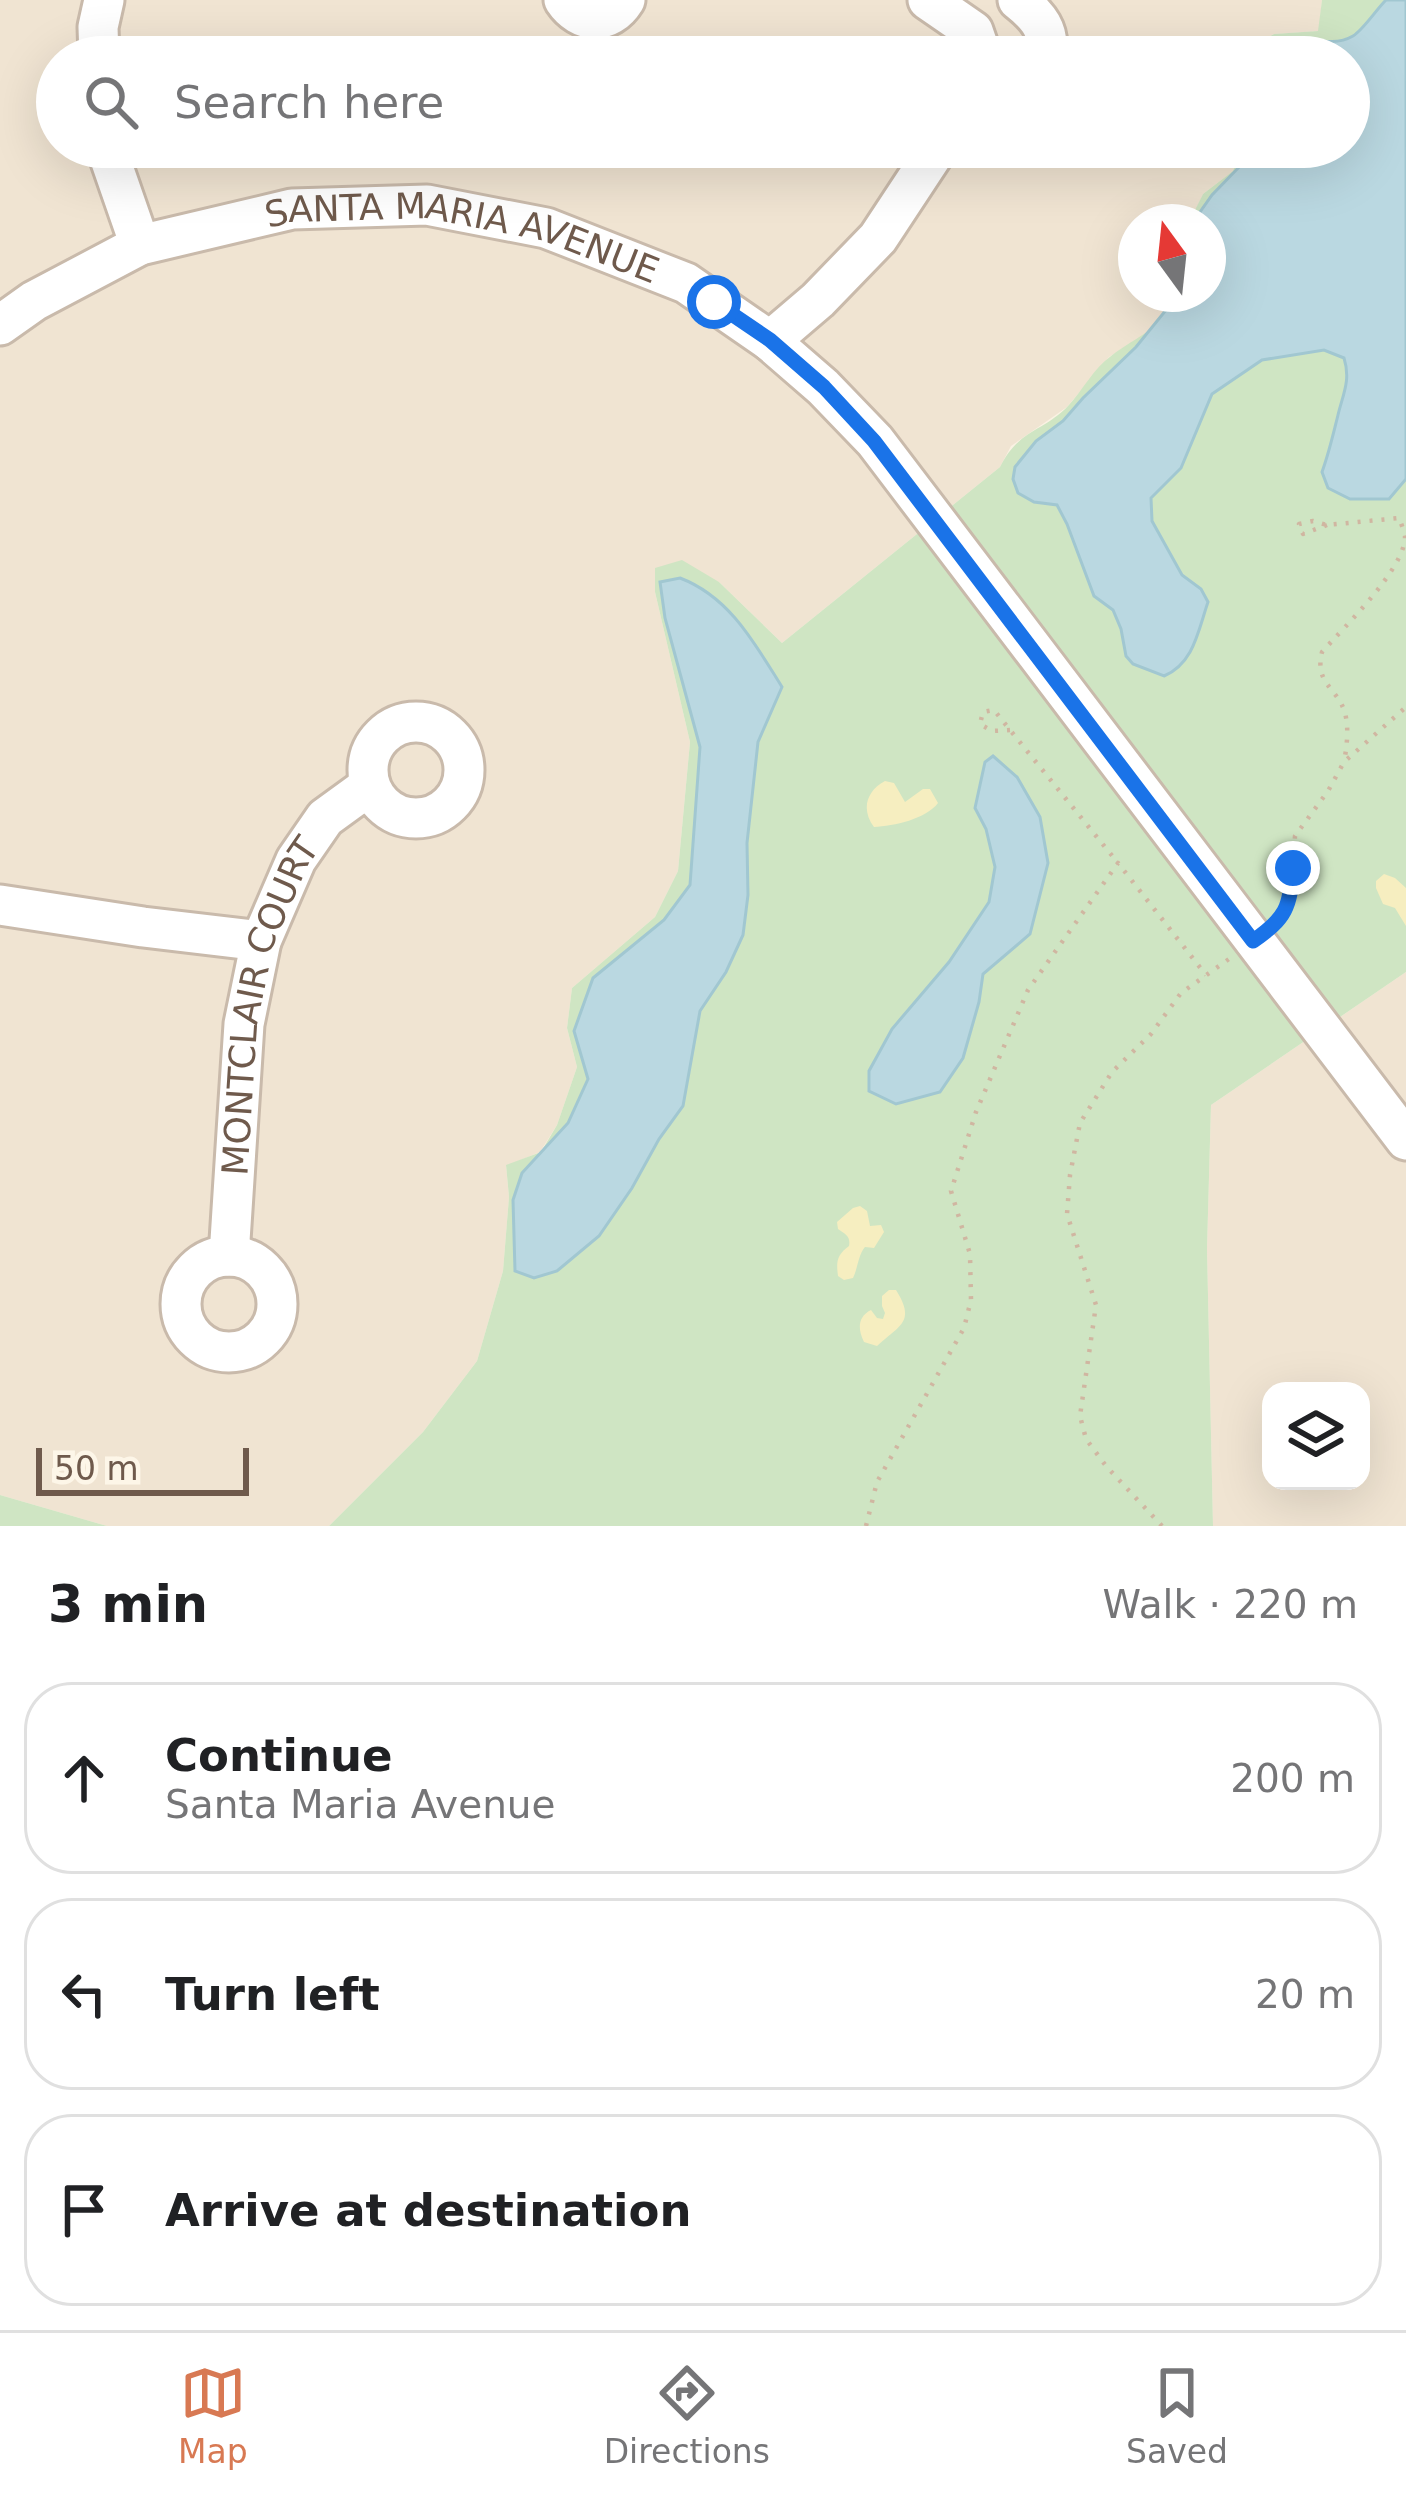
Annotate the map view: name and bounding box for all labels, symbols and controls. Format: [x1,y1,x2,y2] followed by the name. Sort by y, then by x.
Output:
[36,36,1370,168] search box
[78,69,144,135] icon: search
[174,76,444,129] text: Search here
[261,185,665,291] street label: SANTA MARIA AVENUE
[1118,204,1226,312] north arrow
[687,275,741,329] route start
[214,828,327,1177] street label: MONTCLAIR COURT
[1266,841,1320,895] route end
[1262,1382,1370,1490] map controls
[1262,1382,1370,1490] button: layers
[36,1442,249,1495] scale bar
[54,1449,139,1488] text: 50 m
[48,1575,208,1634] text: 3 min
[1103,1582,1358,1627] text: Walk · 220 m
[165,1729,393,1782] text: Continue
[51,1745,117,1811] icon: ahead
[1230,1756,1355,1801] text: 200 m
[165,1782,556,1827] text: Santa Maria Avenue
[51,1961,117,2027] icon: left
[165,1968,380,2021] text: Turn left
[1255,1972,1355,2017] text: 20 m
[51,2177,117,2243] icon: arrive
[165,2184,691,2237] text: Arrive at destination
[178,2360,248,2471] tab: Map
[604,2360,770,2471] tab: Directions
[1126,2360,1228,2471] tab: Saved

